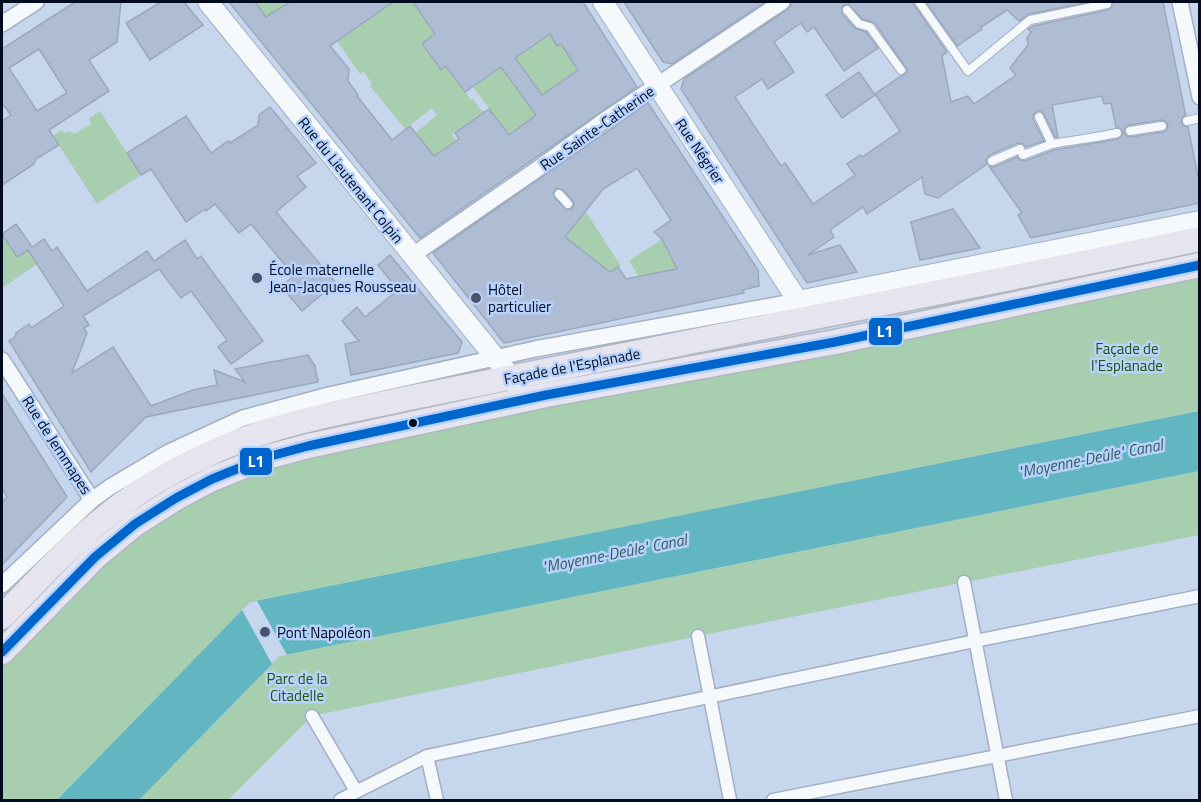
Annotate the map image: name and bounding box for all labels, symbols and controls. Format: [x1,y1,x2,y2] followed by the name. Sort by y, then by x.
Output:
[535,80,659,176] street label: Rue Sainte-Catherine
[293,112,409,248] street label: Rue du Lieutenant Colpin
[670,114,730,188] street label: Rue Négrier
[269,258,417,298] place label: École maternelle Jean-Jacques Rousseau
[250,271,264,285] marker: École maternelle Jean-Jacques Rousseau
[488,278,551,318] place label: Hôtel particulier
[469,291,483,305] marker: Hôtel particulier
[868,317,903,346] line badge: L1
[877,319,893,343] text: L1
[1091,337,1163,377] park label: Façade de l'Esplanade
[502,342,642,390] street label: Façade de l'Esplanade
[16,391,98,499] street label: Rue de Jemmapes
[407,417,419,429] unlabelled marker
[1015,432,1166,484] water label: "Moyenne-Deûle" Canal
[239,447,273,476] line badge: L1
[248,449,264,473] text: L1
[539,527,690,579] water label: "Moyenne-Deûle" Canal
[277,621,371,644] place label: Pont Napoléon
[258,625,272,639] marker: Pont Napoléon
[266,667,328,707] park label: Parc de la Citadelle

